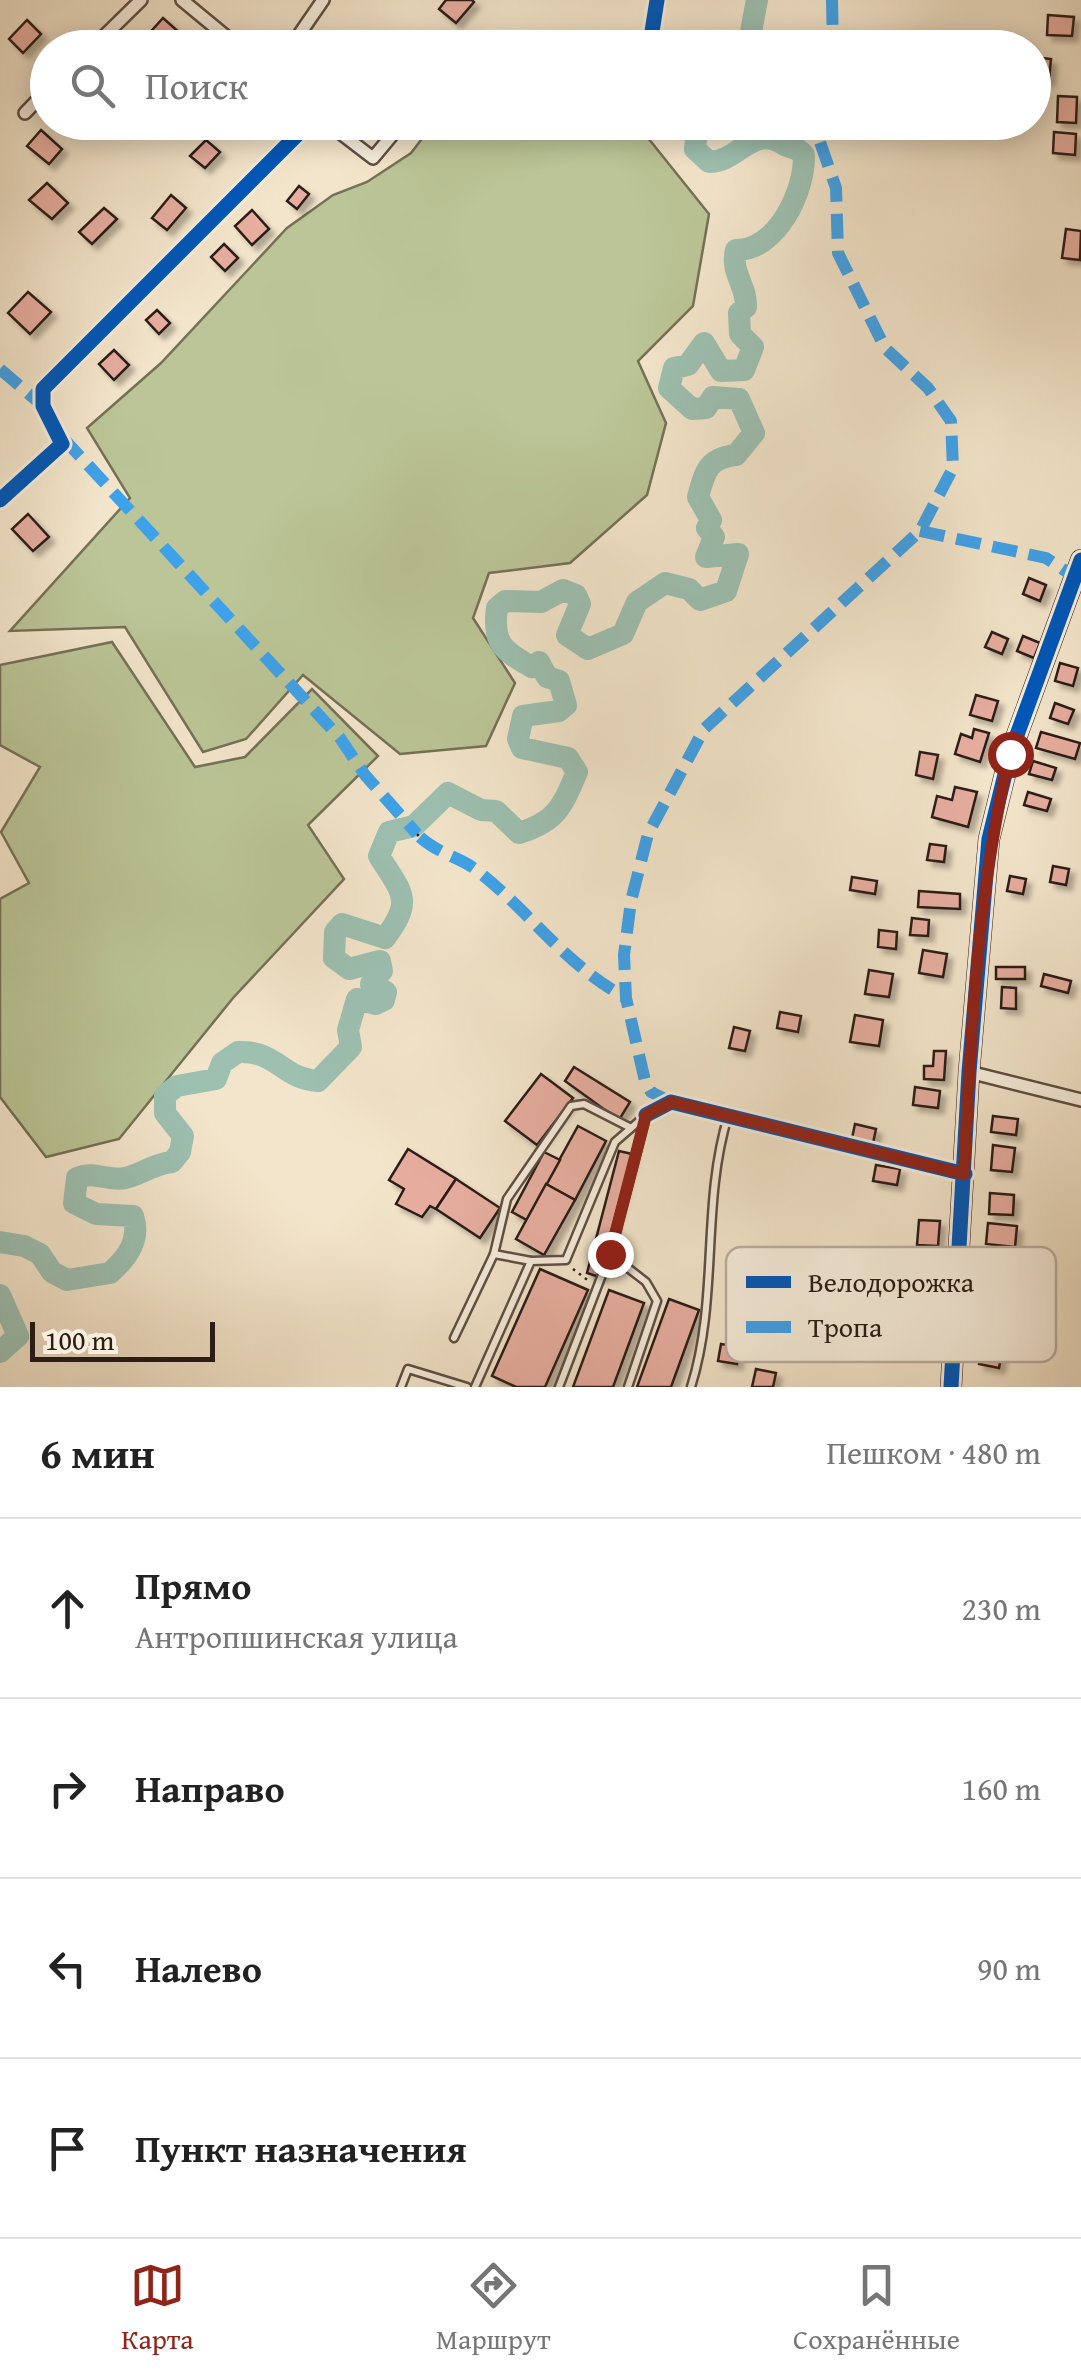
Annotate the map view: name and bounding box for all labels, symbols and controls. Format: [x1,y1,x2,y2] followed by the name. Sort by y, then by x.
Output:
[30,30,1051,140] search box
[145,57,248,113] text: Поиск
[65,58,120,113] icon: search
[988,732,1034,778] route start
[588,1232,634,1278] route end
[726,1247,1056,1362] legend
[808,1261,975,1302] text: Велодорожка
[808,1306,883,1347] text: Тропа
[30,1317,215,1362] scale bar
[45,1319,114,1360] text: 100 m
[40,1422,155,1483] text: 6 мин
[826,1429,1041,1476] text: Пешком · 480 m
[135,1557,251,1613] text: Прямо
[40,1581,95,1636] icon: ahead
[962,1585,1041,1632] text: 230 m
[135,1613,458,1660] text: Антропшинская улица
[135,1760,285,1816] text: Направо
[40,1761,95,1816] icon: right
[962,1765,1041,1812] text: 160 m
[135,1940,262,1996] text: Налево
[40,1941,95,1996] icon: left
[977,1945,1041,1992] text: 90 m
[135,2120,467,2176] text: Пункт назначения
[40,2121,95,2176] icon: arrive
[121,2258,194,2359] tab: Карта
[436,2258,551,2359] tab: Маршрут
[793,2258,960,2359] tab: Сохранённые

